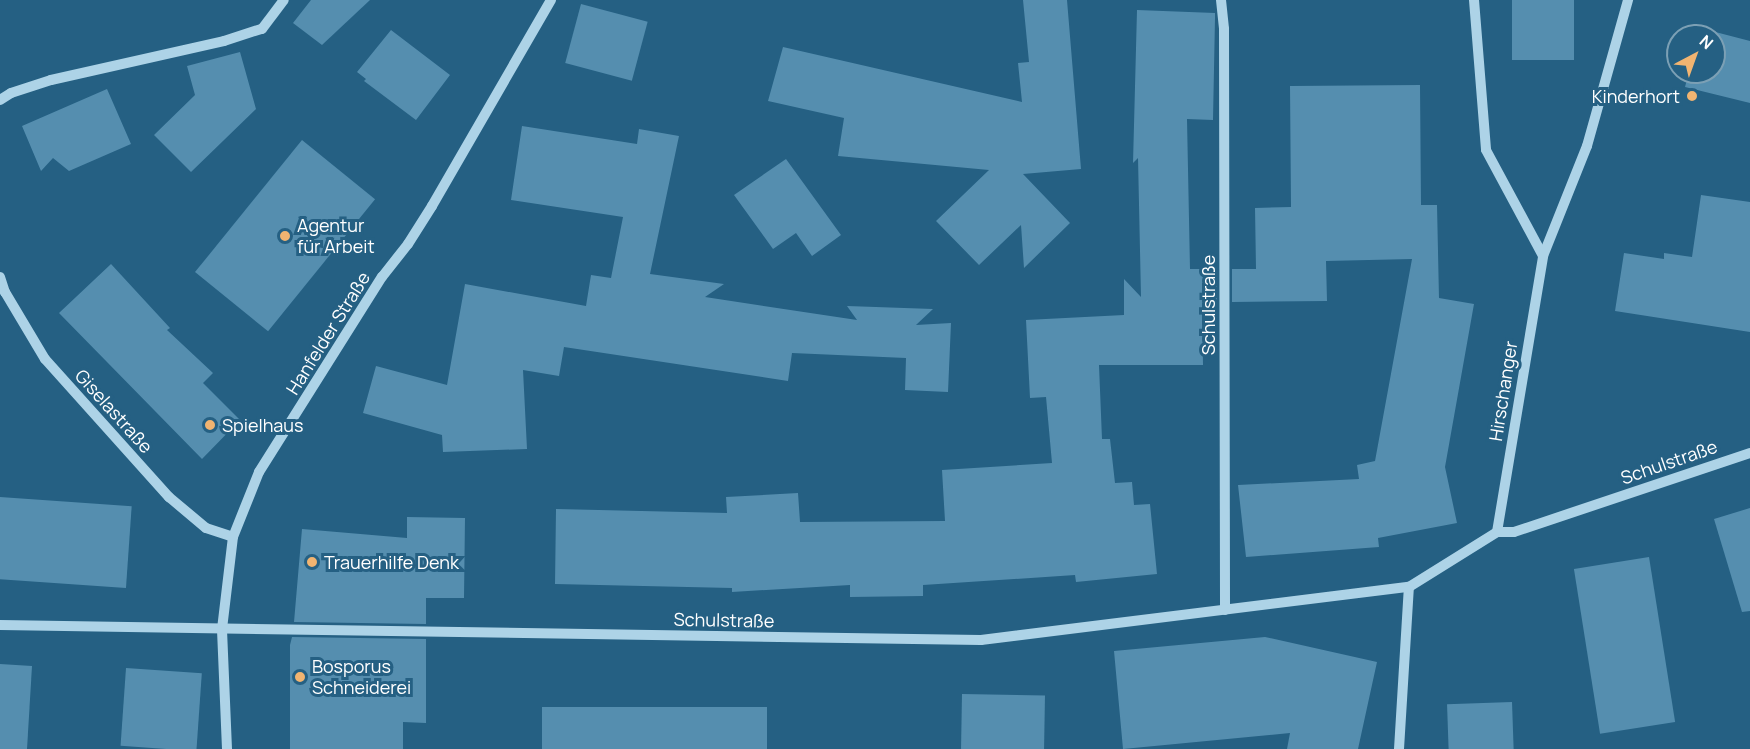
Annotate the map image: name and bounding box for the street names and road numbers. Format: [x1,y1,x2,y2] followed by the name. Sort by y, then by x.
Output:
[1197,255,1219,355] street label: Schulstraße
[282,268,374,398] street label: Hanfelder Straße
[1484,339,1522,443] street label: Hirschanger
[71,365,157,457] street label: Giselastraße
[1618,435,1720,489] street label: Schulstraße
[673,608,775,632] street label: Schulstraße

